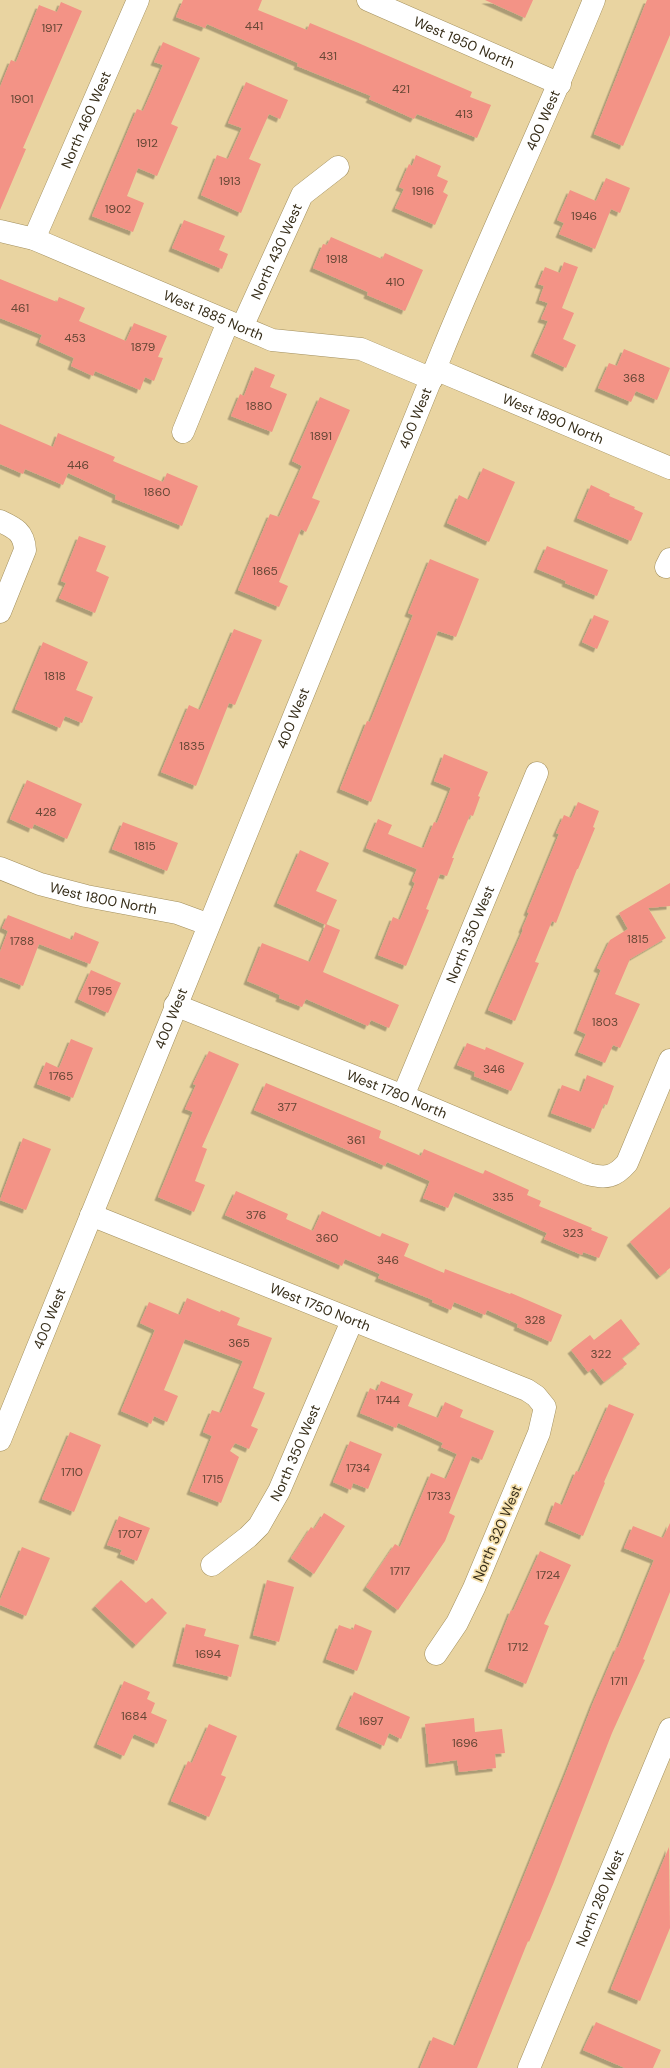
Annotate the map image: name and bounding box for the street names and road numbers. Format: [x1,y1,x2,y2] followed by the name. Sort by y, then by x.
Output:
[411,12,518,72] street label: West 1950 North
[57,68,115,171] street label: North 460 West
[521,87,564,153] street label: 400 West
[247,201,306,302] street label: North 430 West
[161,286,266,344] street label: West 1885 North
[395,385,436,451] street label: 400 West
[500,389,606,448] street label: West 1890 North
[272,685,313,751] street label: 400 West
[48,878,158,918] street label: West 1800 North
[442,883,498,986] street label: North 350 West
[150,985,191,1052] street label: 400 West
[344,1065,450,1123] street label: West 1780 North
[267,1279,373,1335] street label: West 1750 North
[29,1285,70,1352] street label: 400 West
[266,1402,324,1504] street label: North 350 West
[469,1482,525,1584] street label: North 320 West
[572,1847,628,1949] street label: North 280 West

